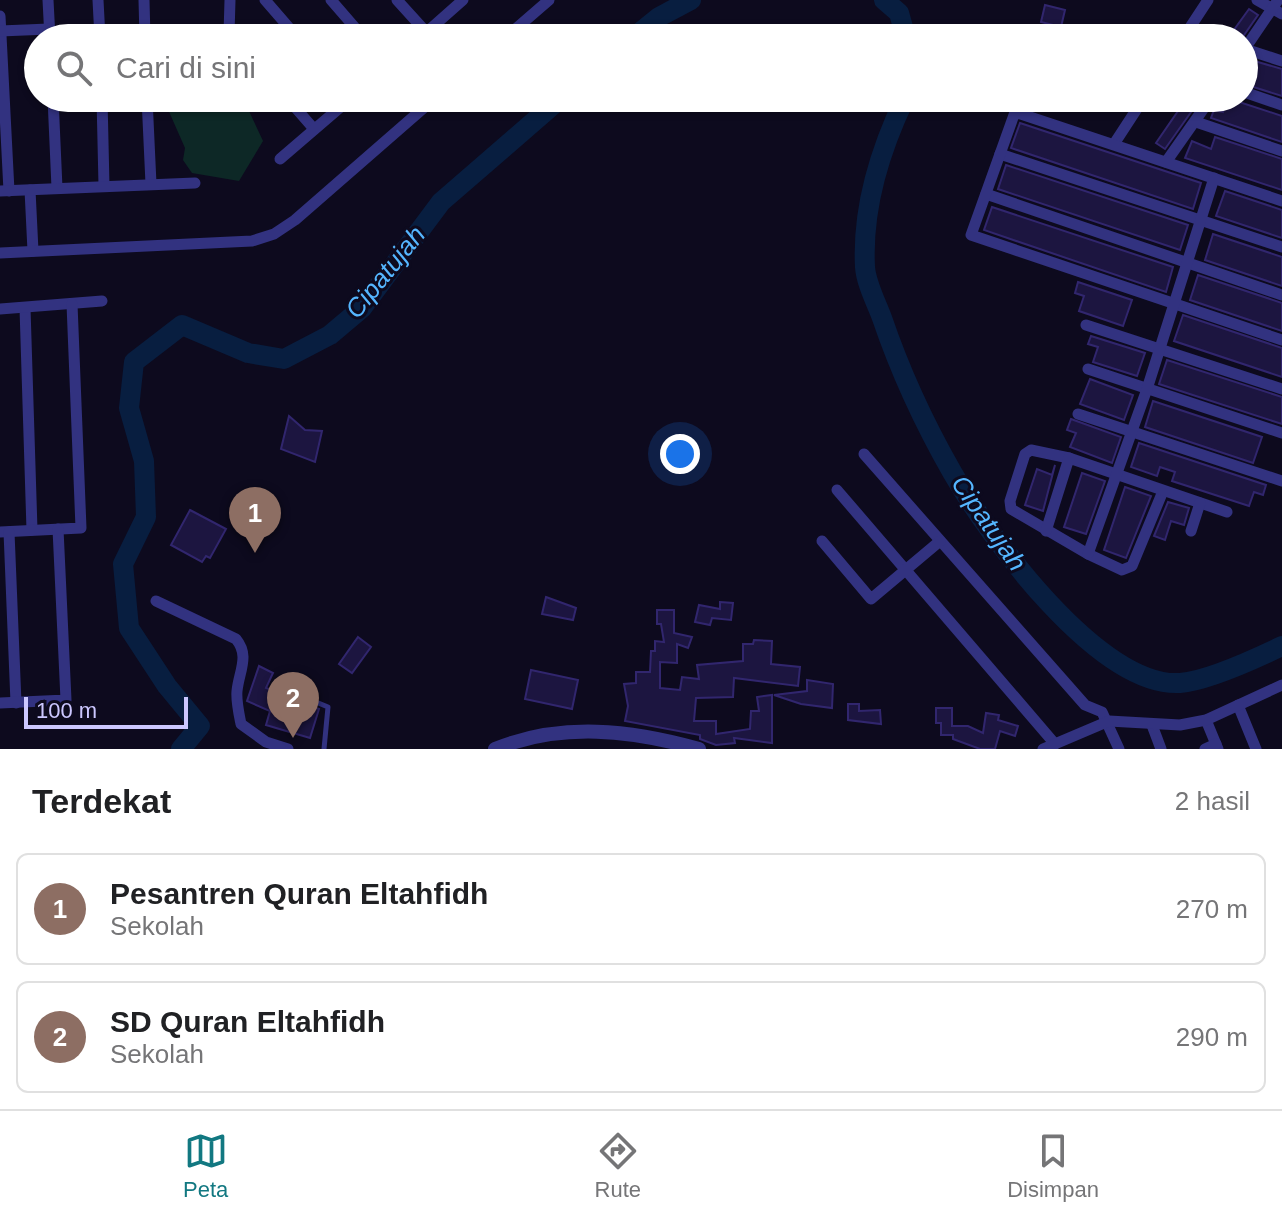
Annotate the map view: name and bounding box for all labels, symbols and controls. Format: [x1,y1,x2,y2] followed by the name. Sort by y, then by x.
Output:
[24,24,1258,112] search box
[52,46,96,90] icon: search
[116,51,256,84] text: Cari di sini
[339,220,431,324] water label: Cipatujah
[660,434,700,474] your location
[945,469,1033,577] water label: Cipatujah
[229,487,281,553] pin: 1
[267,672,319,738] pin: 2
[24,693,188,729] scale bar
[36,698,97,723] text: 100 m
[32,782,171,820] text: Terdekat
[1175,786,1250,816] text: 2 hasil
[110,877,488,910] text: Pesantren Quran Eltahfidh
[53,894,67,924] text: 1
[1176,894,1248,924] text: 270 m
[110,911,204,941] text: Sekolah
[110,1005,385,1038] text: SD Quran Eltahfidh
[53,1022,67,1052] text: 2
[1176,1022,1248,1052] text: 290 m
[110,1039,204,1069] text: Sekolah
[183,1129,228,1203] tab: Peta
[595,1129,641,1203] tab: Rute
[1007,1129,1099,1203] tab: Disimpan

